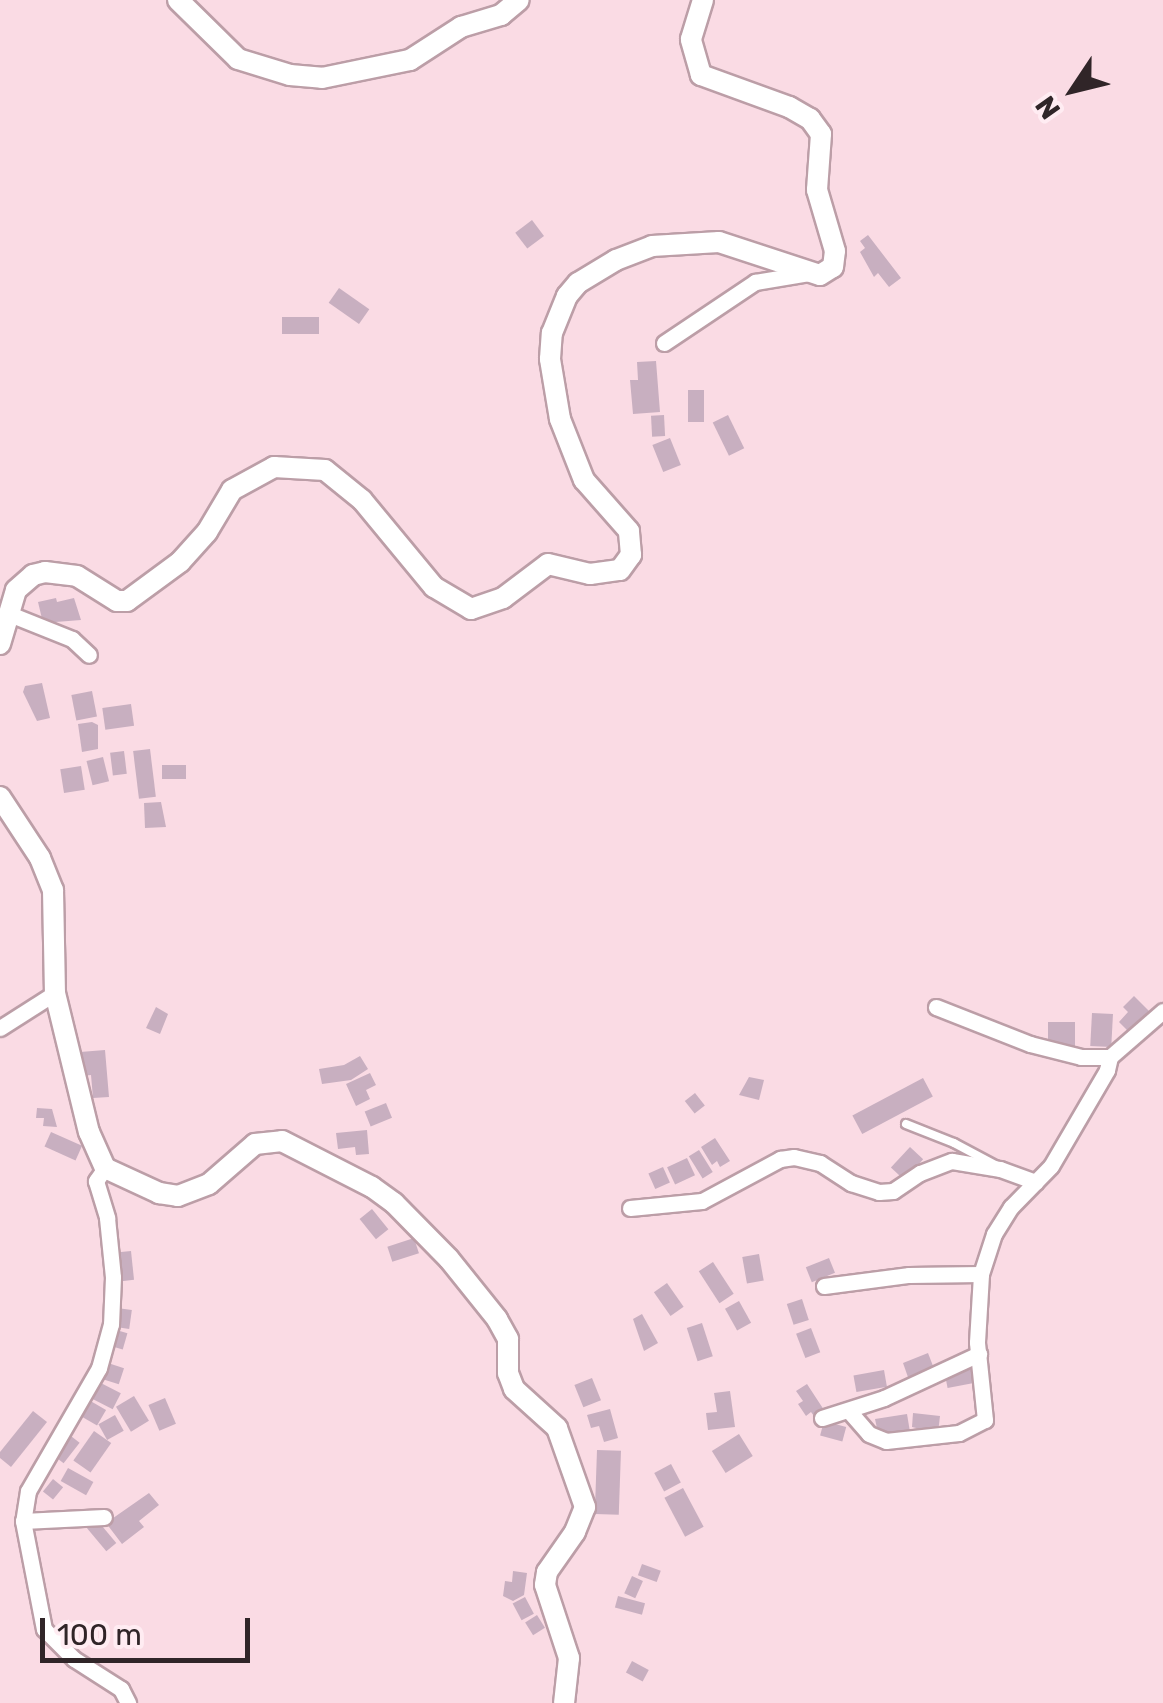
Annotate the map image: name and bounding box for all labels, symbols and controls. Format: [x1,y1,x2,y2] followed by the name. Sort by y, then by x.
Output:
[1023,40,1123,140] north arrow
[1029,90,1067,125] text: N
[45,1598,255,1660] scale bar
[57,1617,142,1653] text: 100 m

